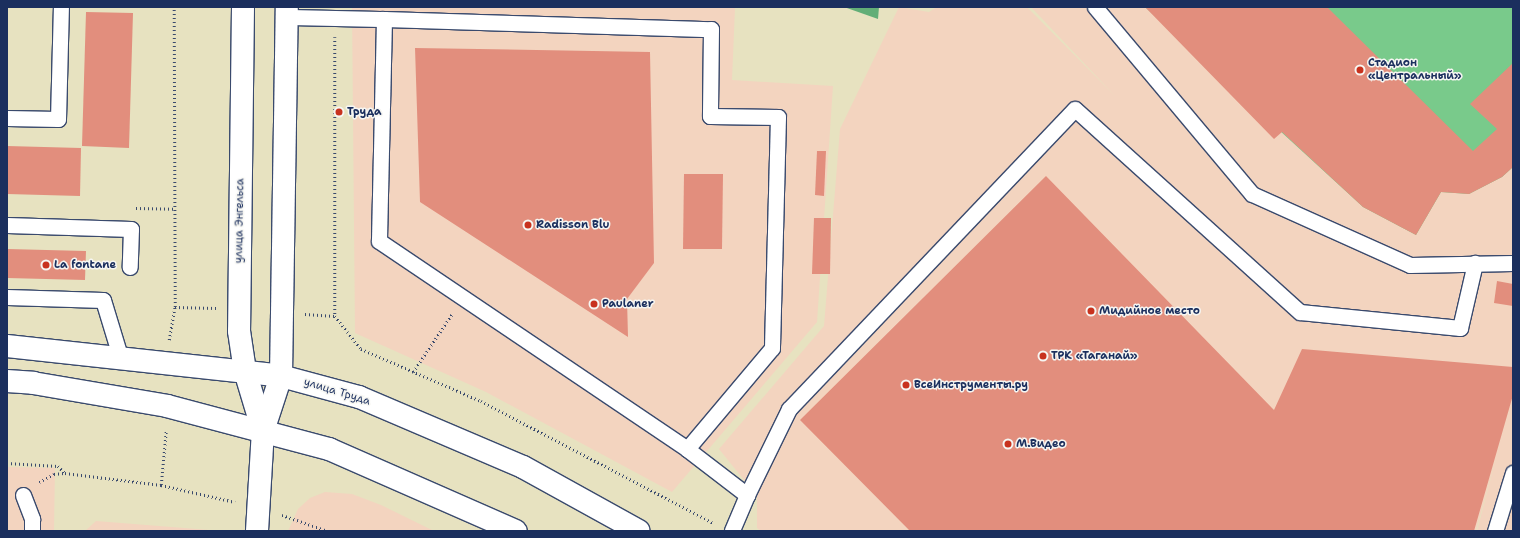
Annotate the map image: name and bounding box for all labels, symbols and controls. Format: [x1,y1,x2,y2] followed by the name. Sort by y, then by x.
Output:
[1368,57,1461,83] place label: Стадион «Центральный»
[1355,65,1365,75] marker: Стадион «Центральный»
[347,105,382,119] place label: Труда
[334,107,344,117] marker: Труда
[233,179,247,263] street label: улица Энгельса
[536,218,609,232] place label: Radisson Blu
[523,220,533,230] marker: Radisson Blu
[54,258,116,272] place label: La fontane
[41,260,51,270] marker: La fontane
[602,297,654,311] place label: Paulaner
[589,299,599,309] marker: Paulaner
[1099,304,1200,318] place label: Мидийное место
[1086,306,1096,316] marker: Мидийное место
[1051,349,1138,363] place label: ТРК «Таганай»
[1038,351,1048,361] marker: ТРК «Таганай»
[302,376,372,408] street label: улица Труда
[914,378,1028,392] place label: ВсеИнструменты.ру
[901,380,911,390] marker: ВсеИнструменты.ру
[1016,437,1066,451] place label: М.Видео
[1003,439,1013,449] marker: М.Видео

